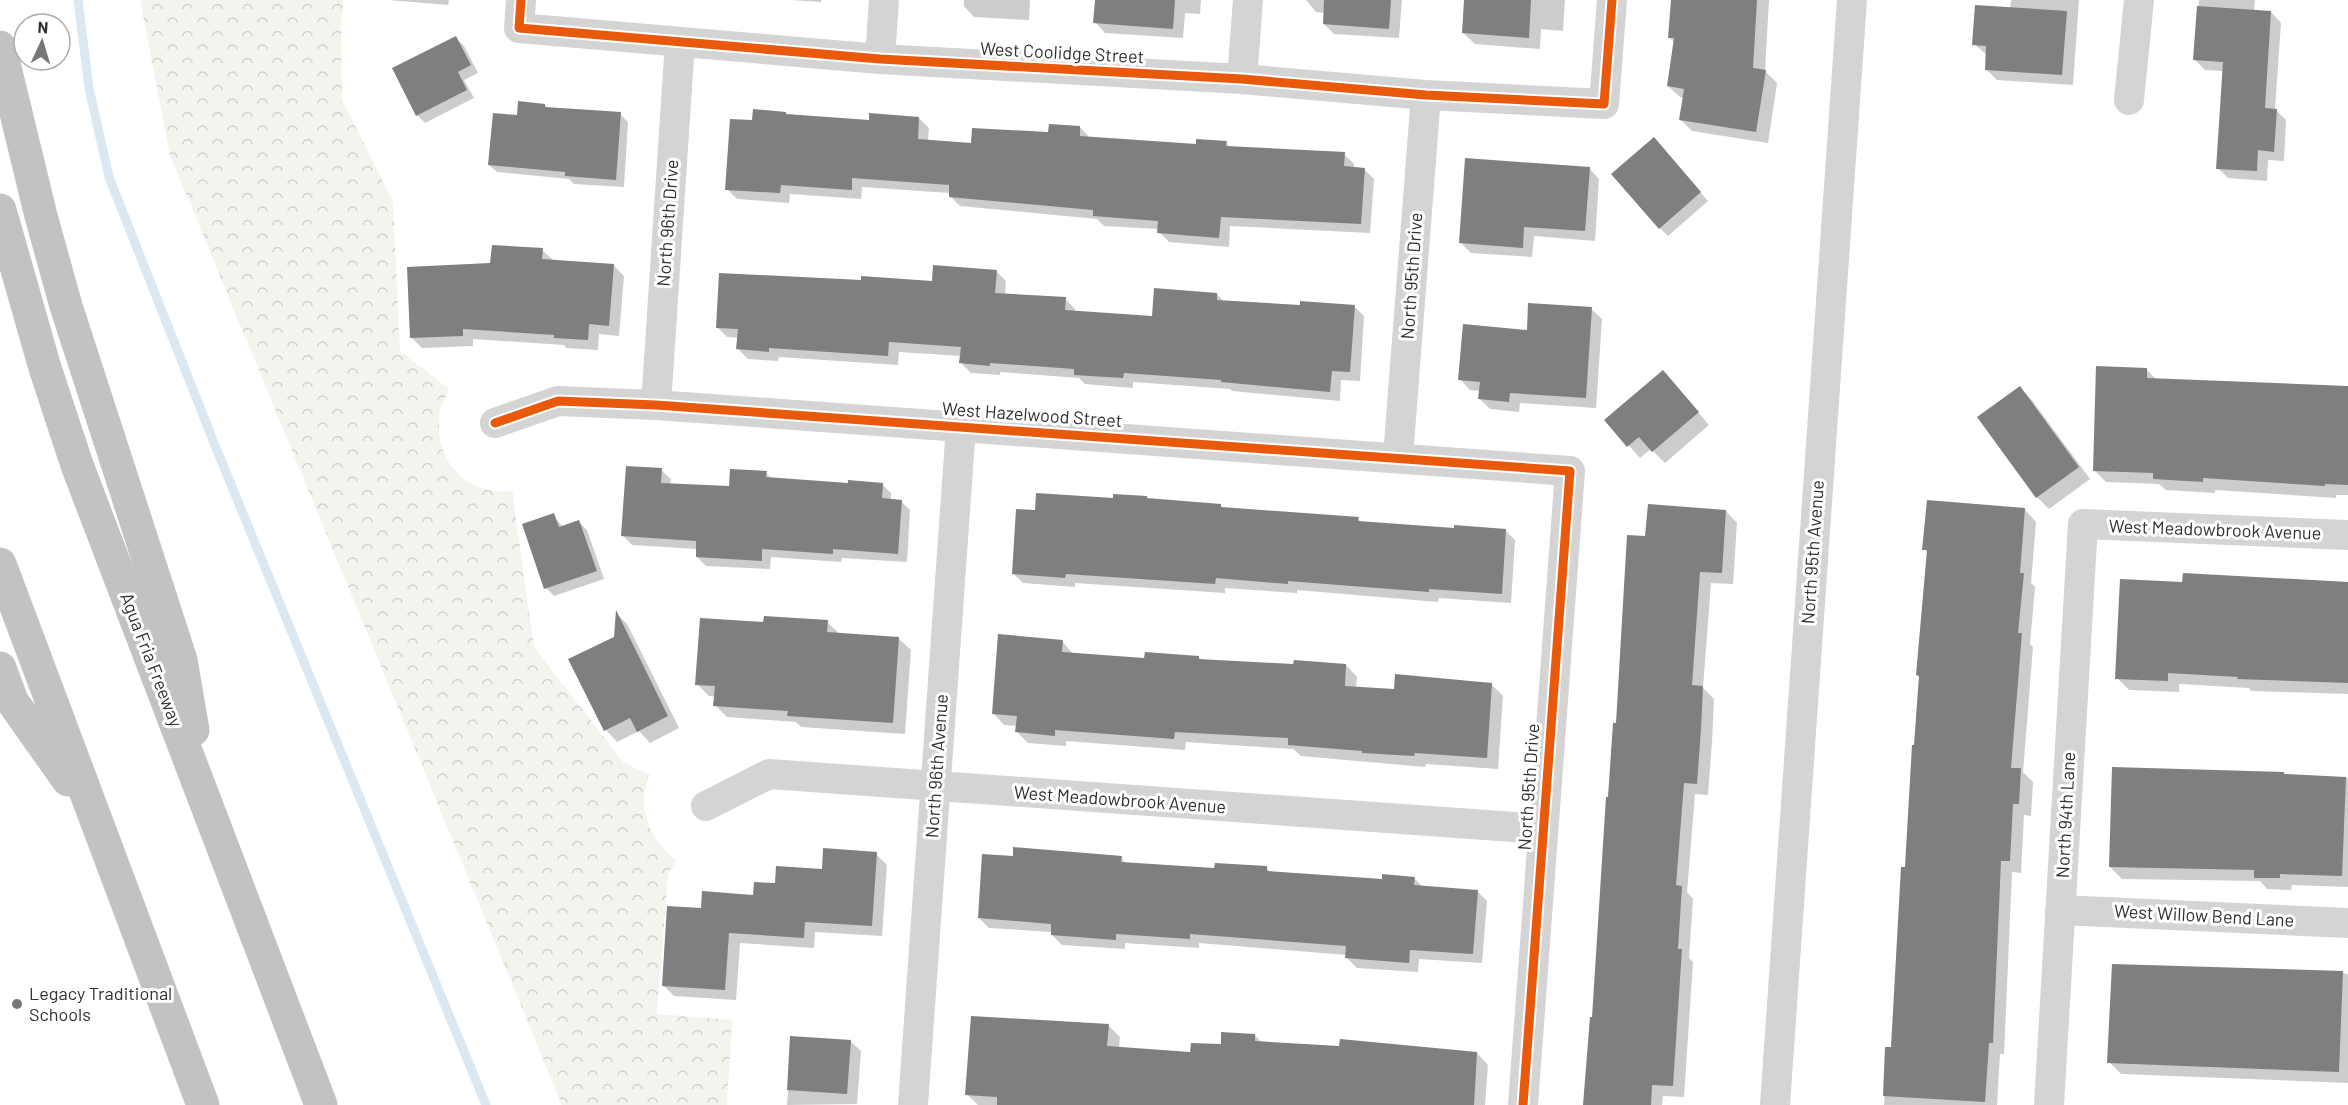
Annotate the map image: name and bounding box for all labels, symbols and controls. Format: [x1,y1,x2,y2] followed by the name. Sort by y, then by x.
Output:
[12,12,72,72] north arrow
[37,17,49,36] text: N
[979,37,1145,67] street label: West Coolidge Street
[652,159,682,287] street label: North 96th Drive
[1396,212,1426,340] street label: North 95th Drive
[941,397,1123,431] street label: West Hazelwood Street
[1796,479,1828,625] street label: North 95th Avenue
[2108,514,2322,544] street label: West Meadowbrook Avenue
[116,589,188,730] street label: Agua Fria Freeway
[920,693,952,839] street label: North 96th Avenue
[1513,723,1543,851] street label: North 95th Drive
[2051,751,2079,879] street label: North 94th Lane
[1013,781,1227,817] street label: West Meadowbrook Avenue
[2113,899,2295,931] street label: West Willow Bend Lane
[29,982,172,1025] place label: Legacy Traditional Schools
[10,997,24,1011] marker: Legacy Traditional Schools

